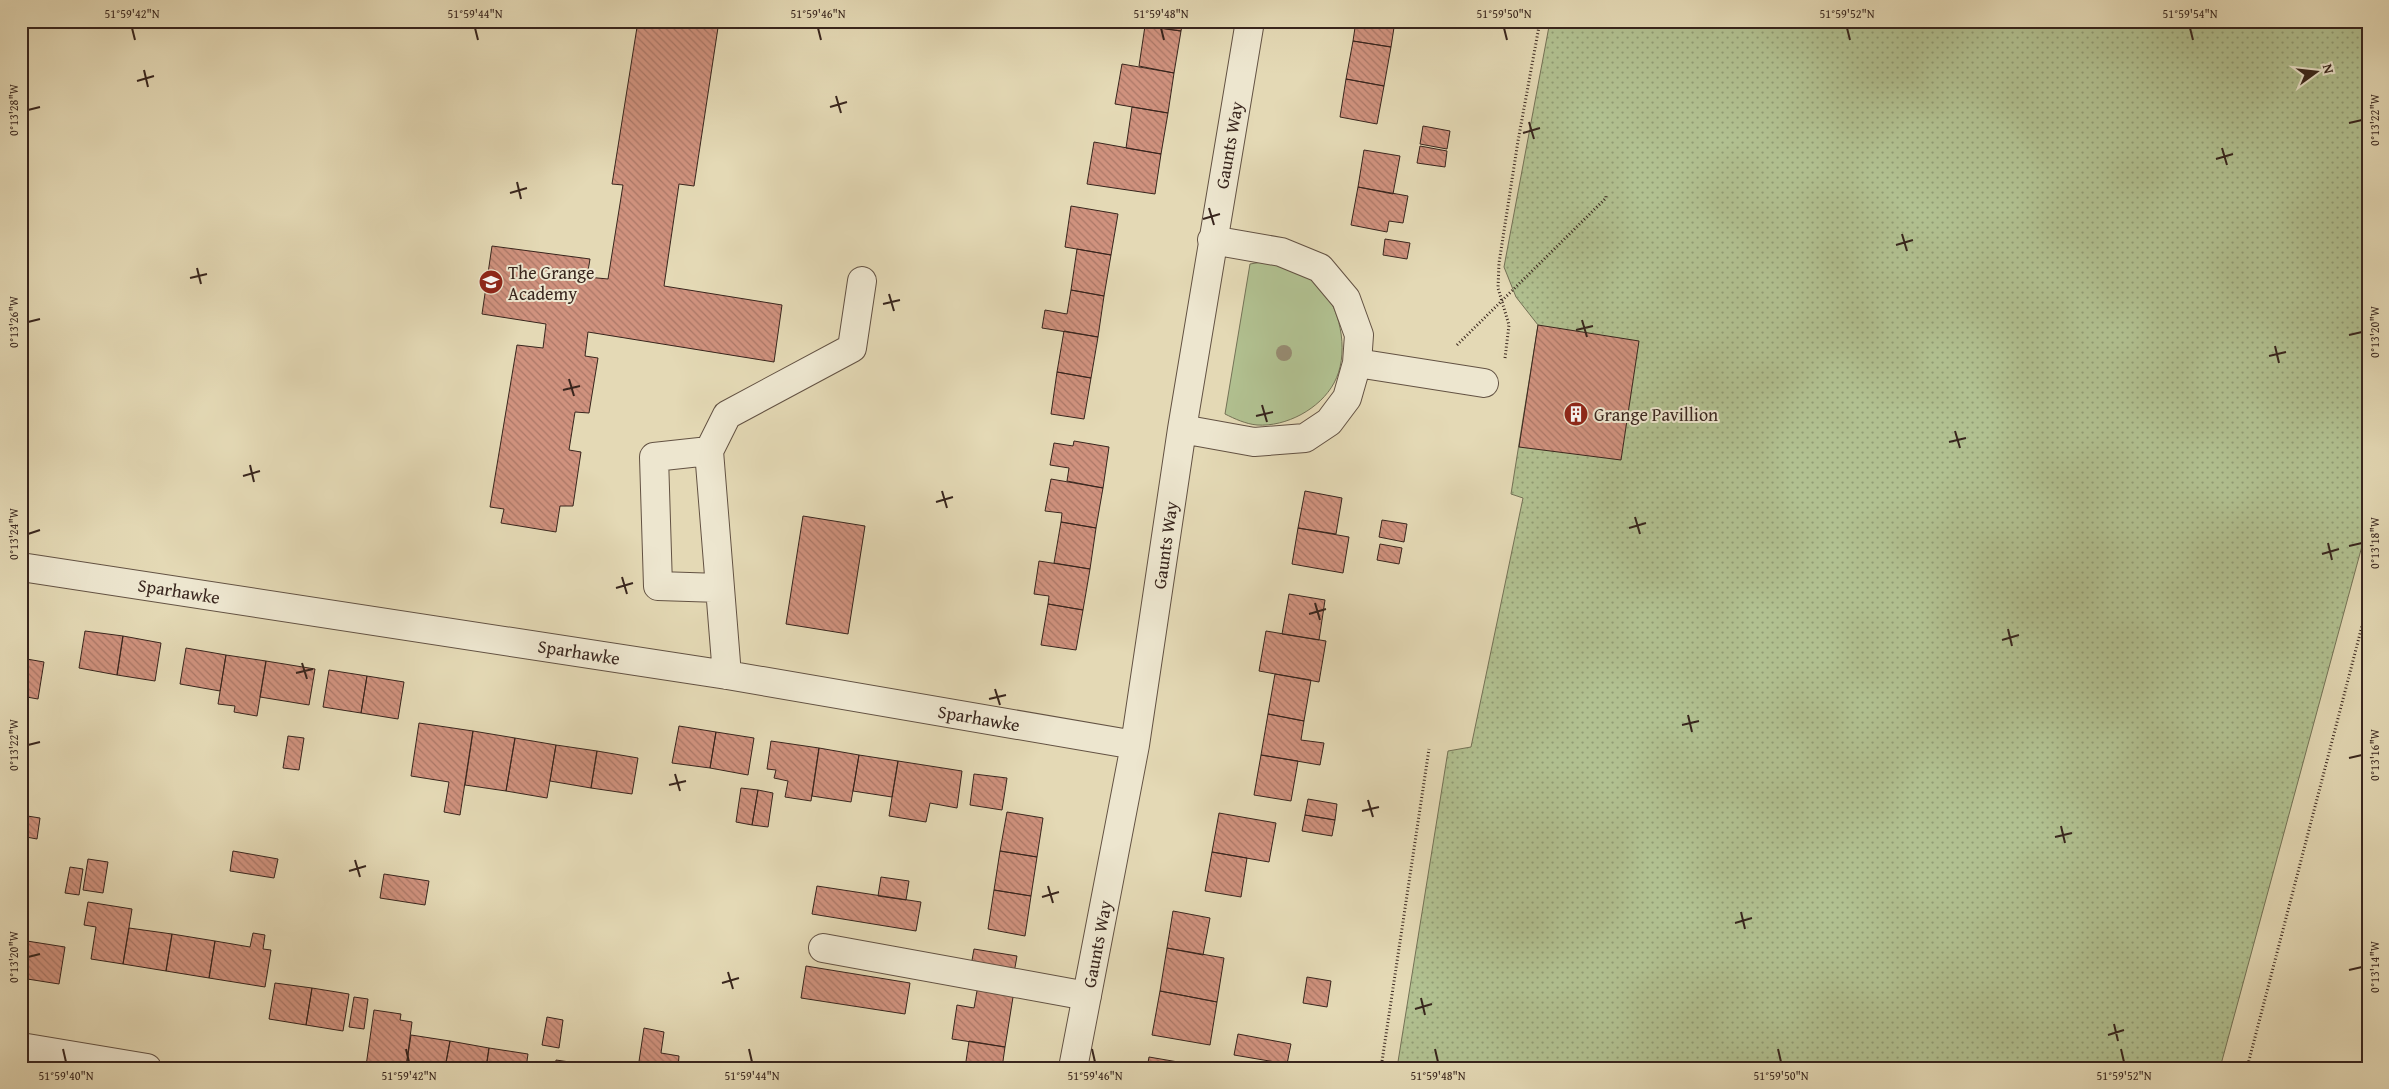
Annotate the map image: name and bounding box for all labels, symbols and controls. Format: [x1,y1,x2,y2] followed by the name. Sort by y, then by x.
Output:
[104,5,160,22] text: 51°59'42"N
[447,5,503,22] text: 51°59'44"N
[790,5,846,22] text: 51°59'46"N
[1133,5,1189,22] text: 51°59'48"N
[1476,5,1532,22] text: 51°59'50"N
[1819,5,1875,22] text: 51°59'52"N
[2162,5,2218,22] text: 51°59'54"N
[2292,48,2342,98] north arrow
[2318,62,2340,76] text: N
[5,83,22,136] text: 0°13'28"W
[2366,93,2383,146] text: 0°13'22"W
[1208,99,1250,191] street label: Gaunts Way
[508,259,594,307] place label: The Grange Academy
[478,269,504,295] school or university icon: The Grange Academy
[5,295,22,348] text: 0°13'26"W
[2366,305,2383,358] text: 0°13'20"W
[1563,401,1589,427] building icon: Grange Pavillion
[1594,401,1718,428] place label: Grange Pavillion
[1145,499,1185,591] street label: Gaunts Way
[5,507,22,560] text: 0°13'24"W
[2366,516,2383,569] text: 0°13'18"W
[136,571,222,611] street label: Sparhawke
[536,632,622,672] street label: Sparhawke
[936,698,1022,738] street label: Sparhawke
[5,718,22,771] text: 0°13'22"W
[2366,728,2383,781] text: 0°13'16"W
[1075,898,1119,990] street label: Gaunts Way
[5,930,22,983] text: 0°13'20"W
[2366,940,2383,993] text: 0°13'14"W
[38,1067,94,1084] text: 51°59'40"N
[381,1067,437,1084] text: 51°59'42"N
[724,1067,780,1084] text: 51°59'44"N
[1067,1067,1123,1084] text: 51°59'46"N
[1410,1067,1466,1084] text: 51°59'48"N
[1753,1067,1809,1084] text: 51°59'50"N
[2096,1067,2152,1084] text: 51°59'52"N

